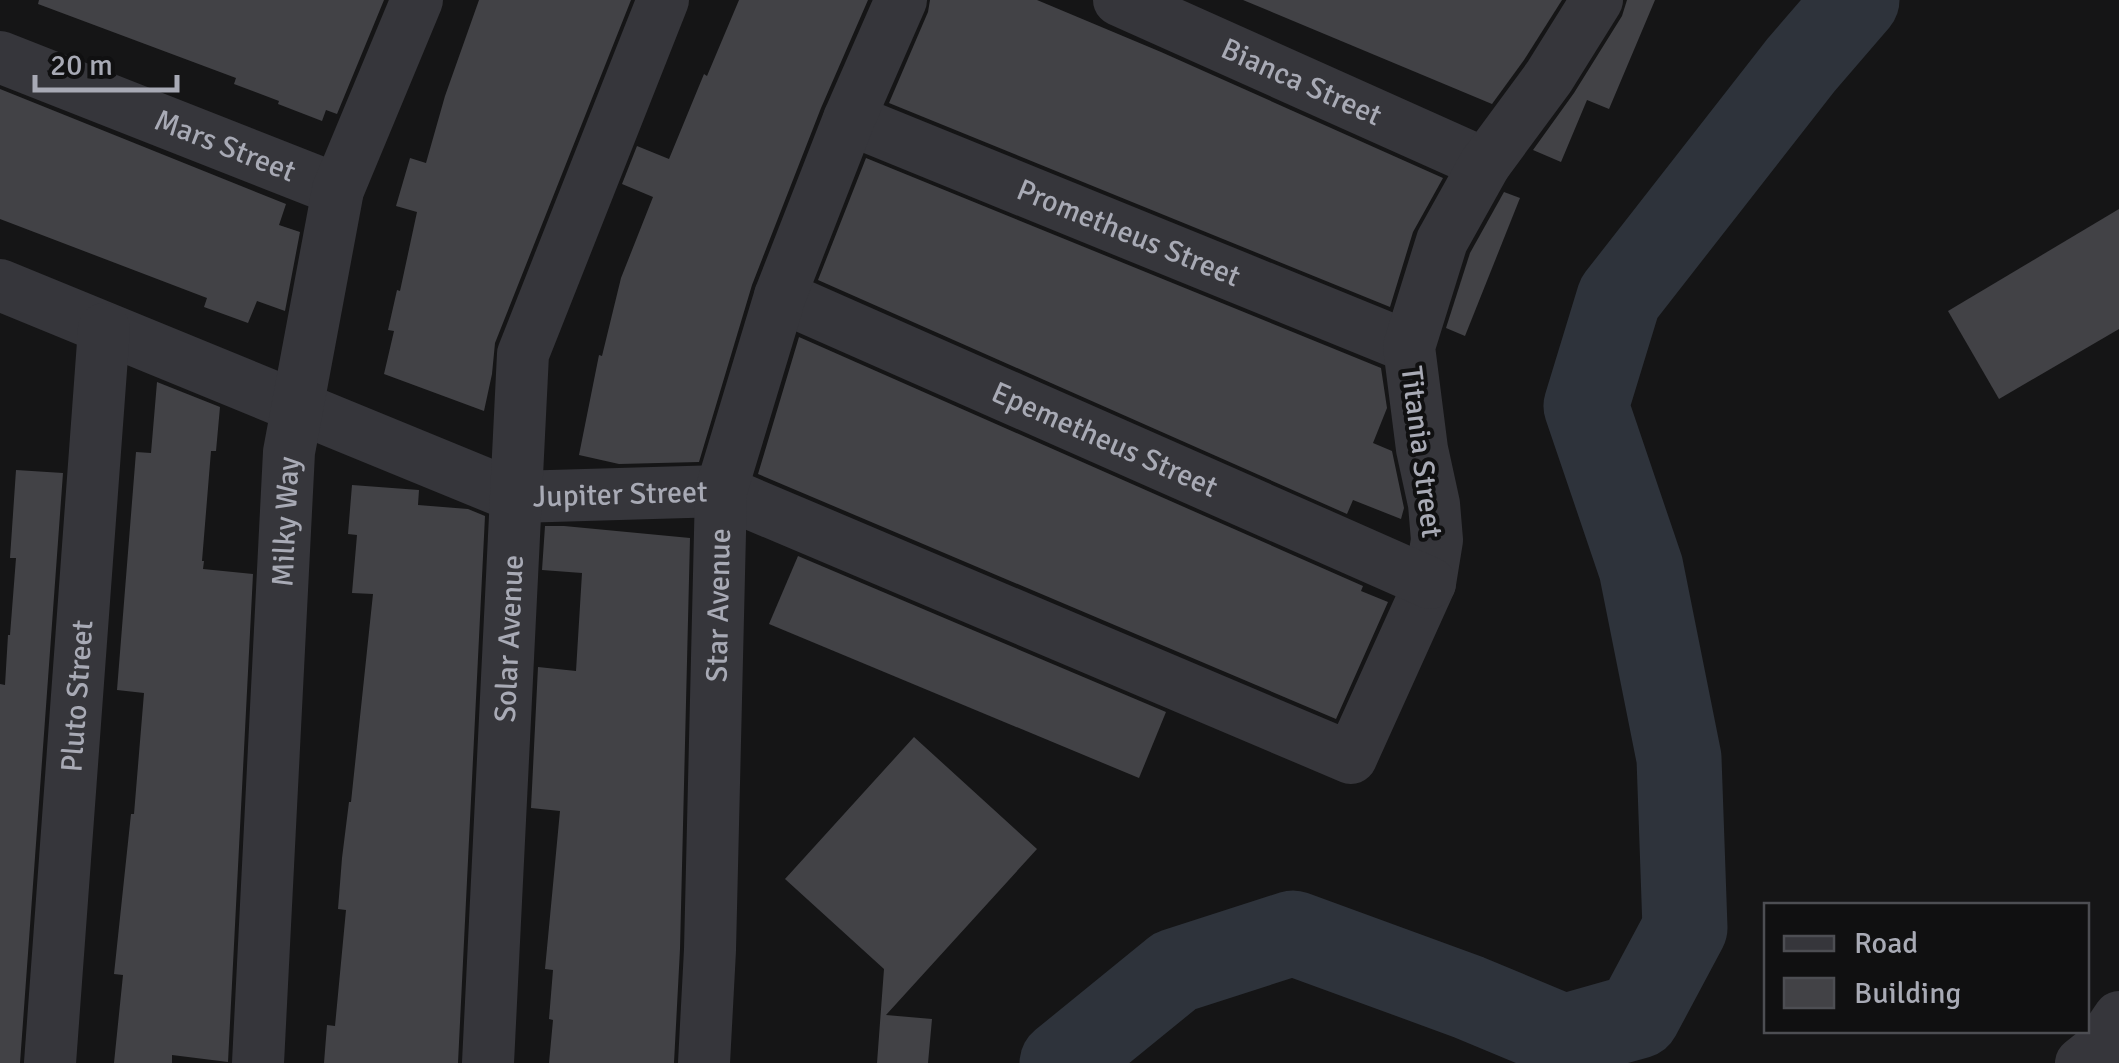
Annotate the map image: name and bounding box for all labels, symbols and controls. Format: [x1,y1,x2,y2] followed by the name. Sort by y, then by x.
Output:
[35,30,178,92] scale bar
[1215,30,1387,134] street label: Bianca Street
[50,47,113,84] text: 20 m
[149,102,301,190] street label: Mars Street
[1011,171,1246,295] street label: Prometheus Street
[1393,364,1450,540] street label: Titania Street
[986,374,1223,506] street label: Epemetheus Street
[264,456,308,588] street label: Milky Way
[532,473,708,516] street label: Jupiter Street
[698,528,739,683] street label: Star Avenue
[487,554,532,723] street label: Solar Avenue
[53,619,102,773] street label: Pluto Street
[1764,903,2089,1033] legend
[1854,925,1918,962] text: Road
[1854,975,1961,1012] text: Building

